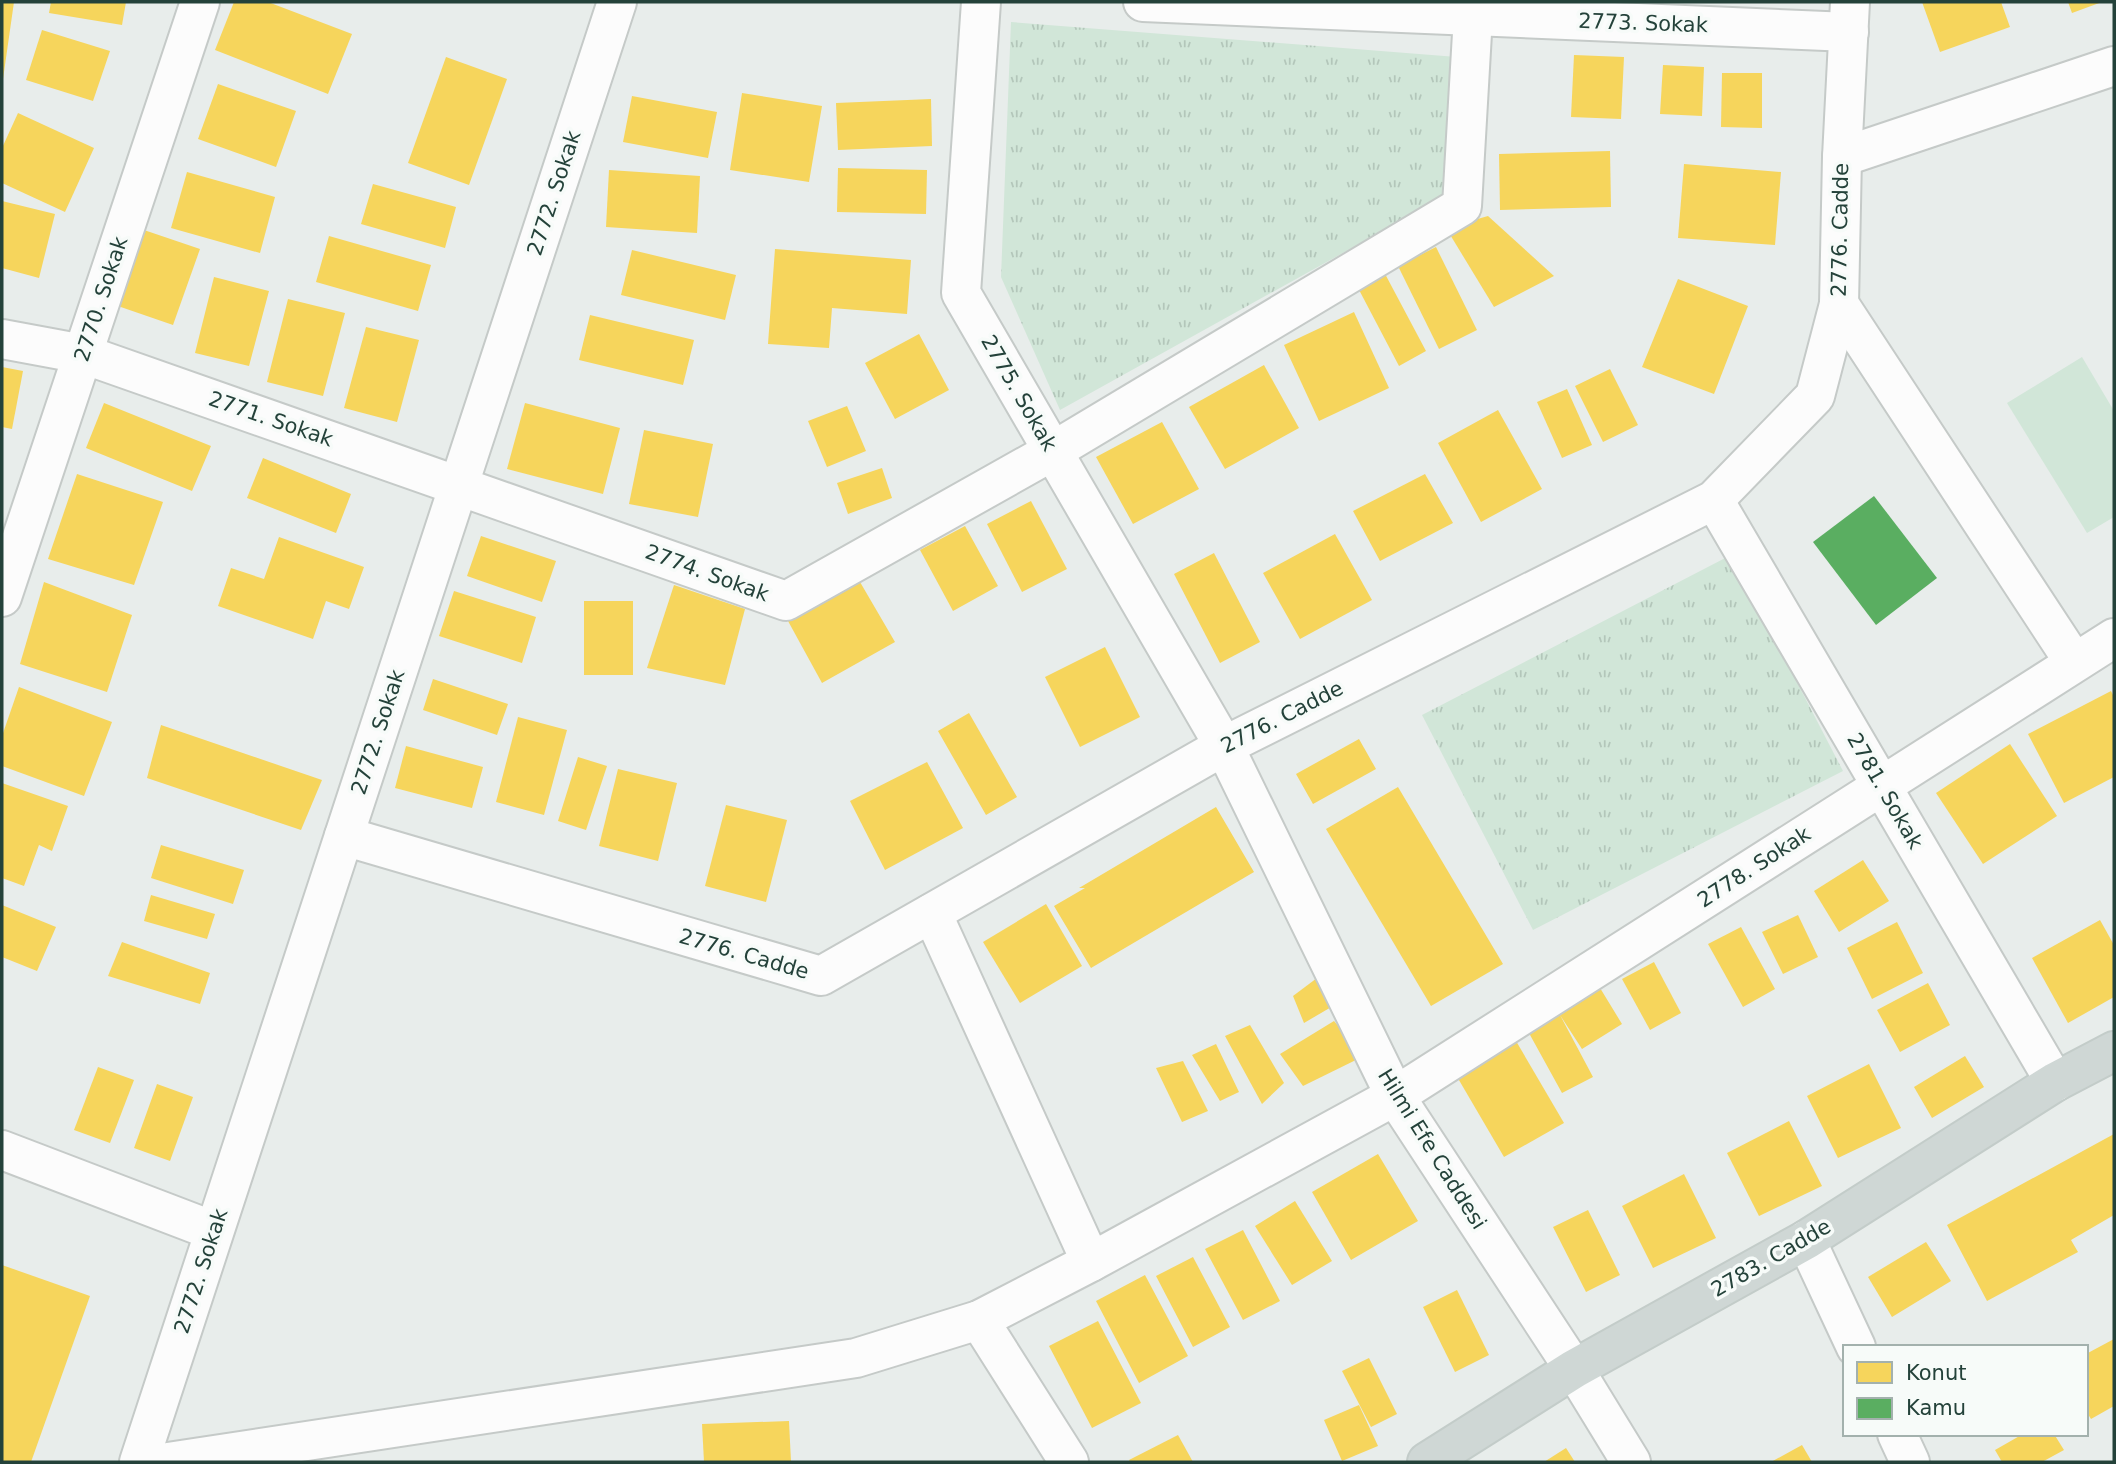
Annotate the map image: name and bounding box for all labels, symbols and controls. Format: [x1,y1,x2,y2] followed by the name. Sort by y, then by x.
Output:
[1578,9,1709,37] street label: 2773. Sokak
[523,127,586,258] street label: 2772. Sokak
[1827,163,1853,297] street label: 2776. Cadde
[70,233,133,364] street label: 2770. Sokak
[976,331,1062,456] street label: 2775. Sokak
[206,387,337,452] street label: 2771. Sokak
[642,540,773,607] street label: 2774. Sokak
[347,666,410,797] street label: 2772. Sokak
[1217,676,1347,758] street label: 2776. Cadde
[1842,729,1928,854] street label: 2781. Sokak
[1693,821,1816,912] street label: 2778. Sokak
[676,924,812,984] street label: 2776. Cadde
[1373,1064,1491,1234] street label: Hilmi Efe Caddesi
[170,1205,233,1336] street label: 2772. Sokak
[1707,1214,1835,1302] street label: 2783. Cadde
[1843,1345,2088,1436] legend
[1906,1361,1966,1385] text: Konut
[1906,1396,1966,1420] text: Kamu

